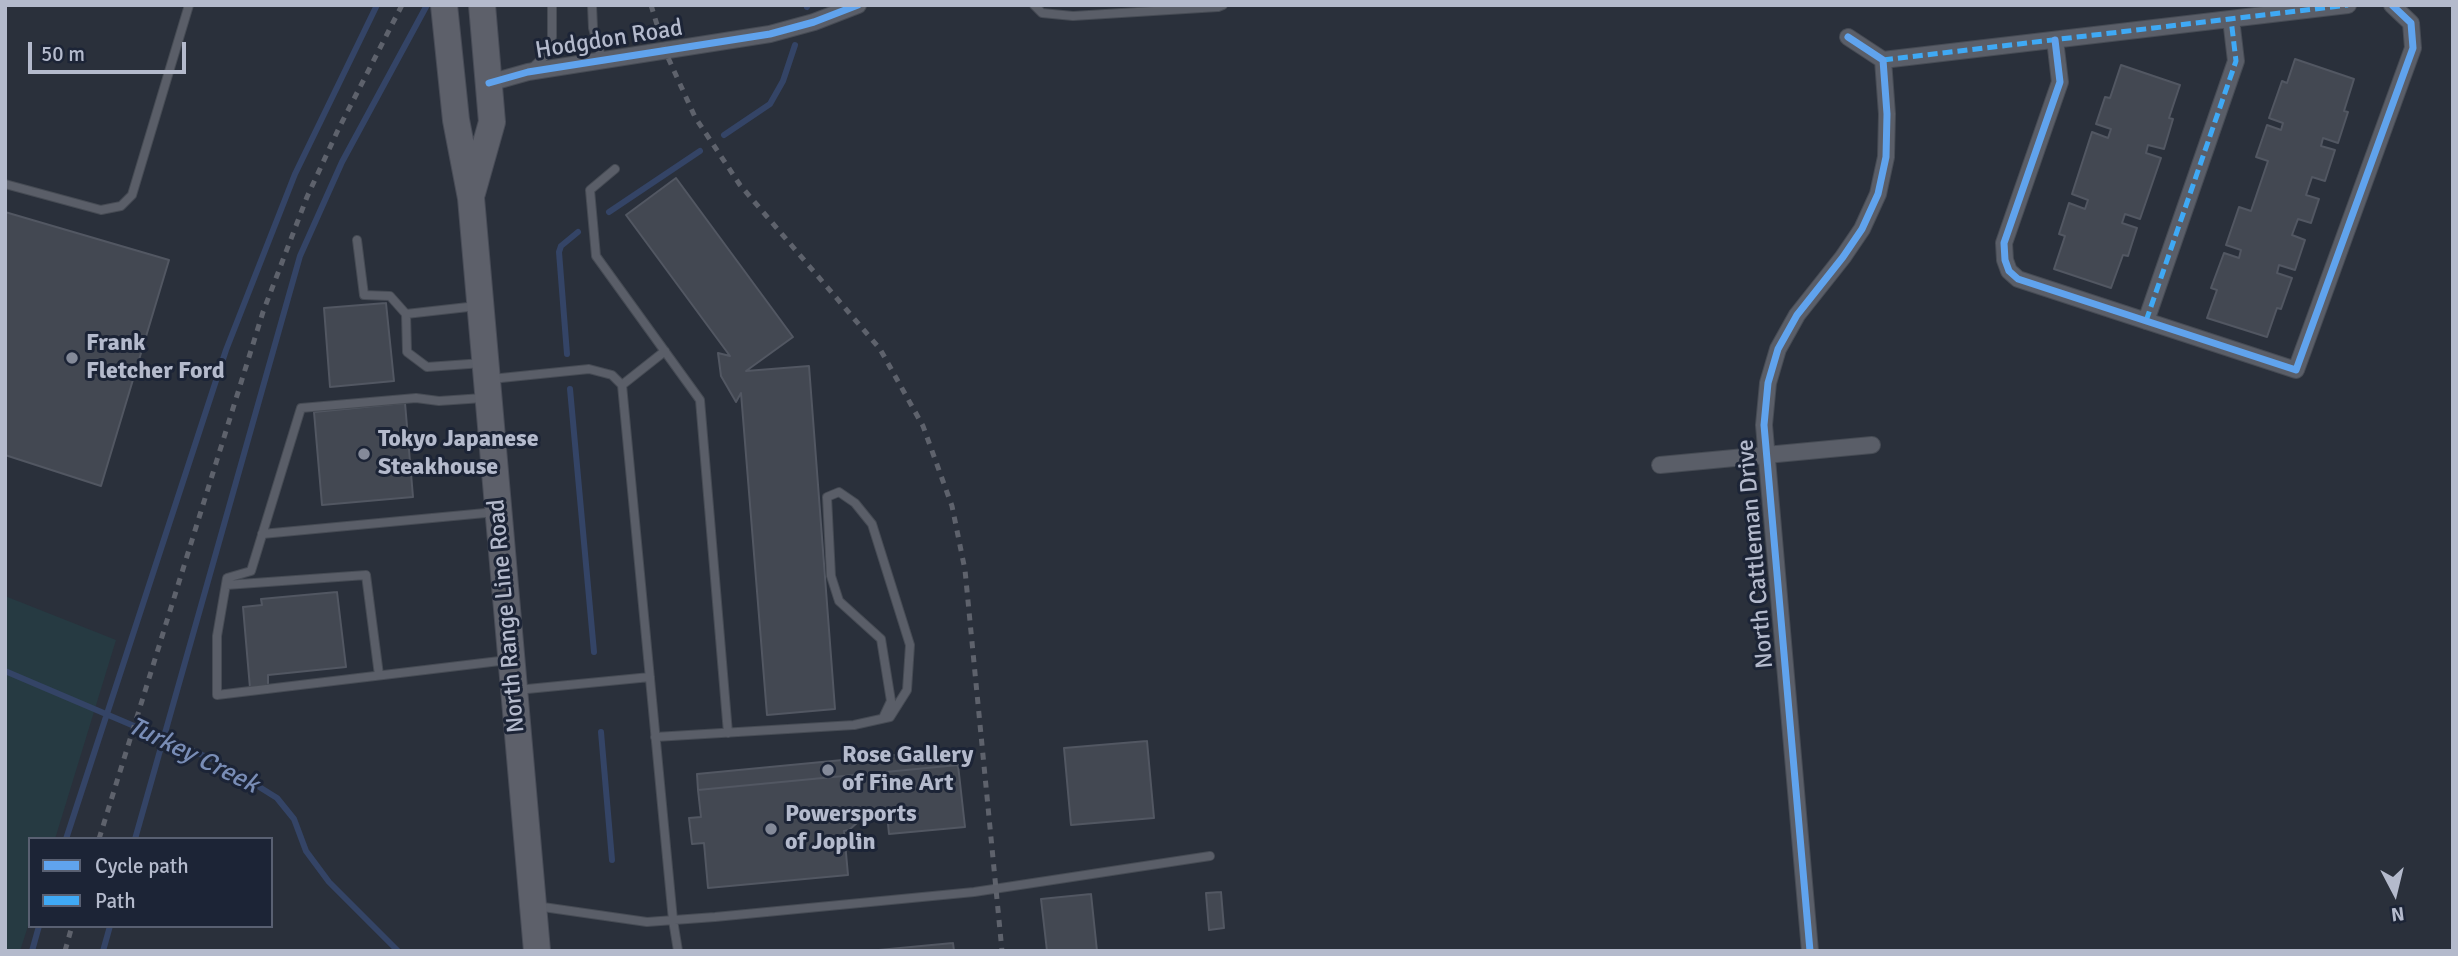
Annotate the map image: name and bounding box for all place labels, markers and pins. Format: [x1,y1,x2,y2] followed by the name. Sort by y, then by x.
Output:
[86,330,225,386] place label: Frank Fletcher Ford
[64,350,80,366] marker: Frank Fletcher Ford
[378,426,539,482] place label: Tokyo Japanese Steakhouse
[356,446,372,462] marker: Tokyo Japanese Steakhouse
[842,742,973,798] place label: Rose Gallery of Fine Art
[820,762,836,778] marker: Rose Gallery of Fine Art
[785,801,917,857] place label: Powersports of Joplin
[763,821,779,837] marker: Powersports of Joplin

